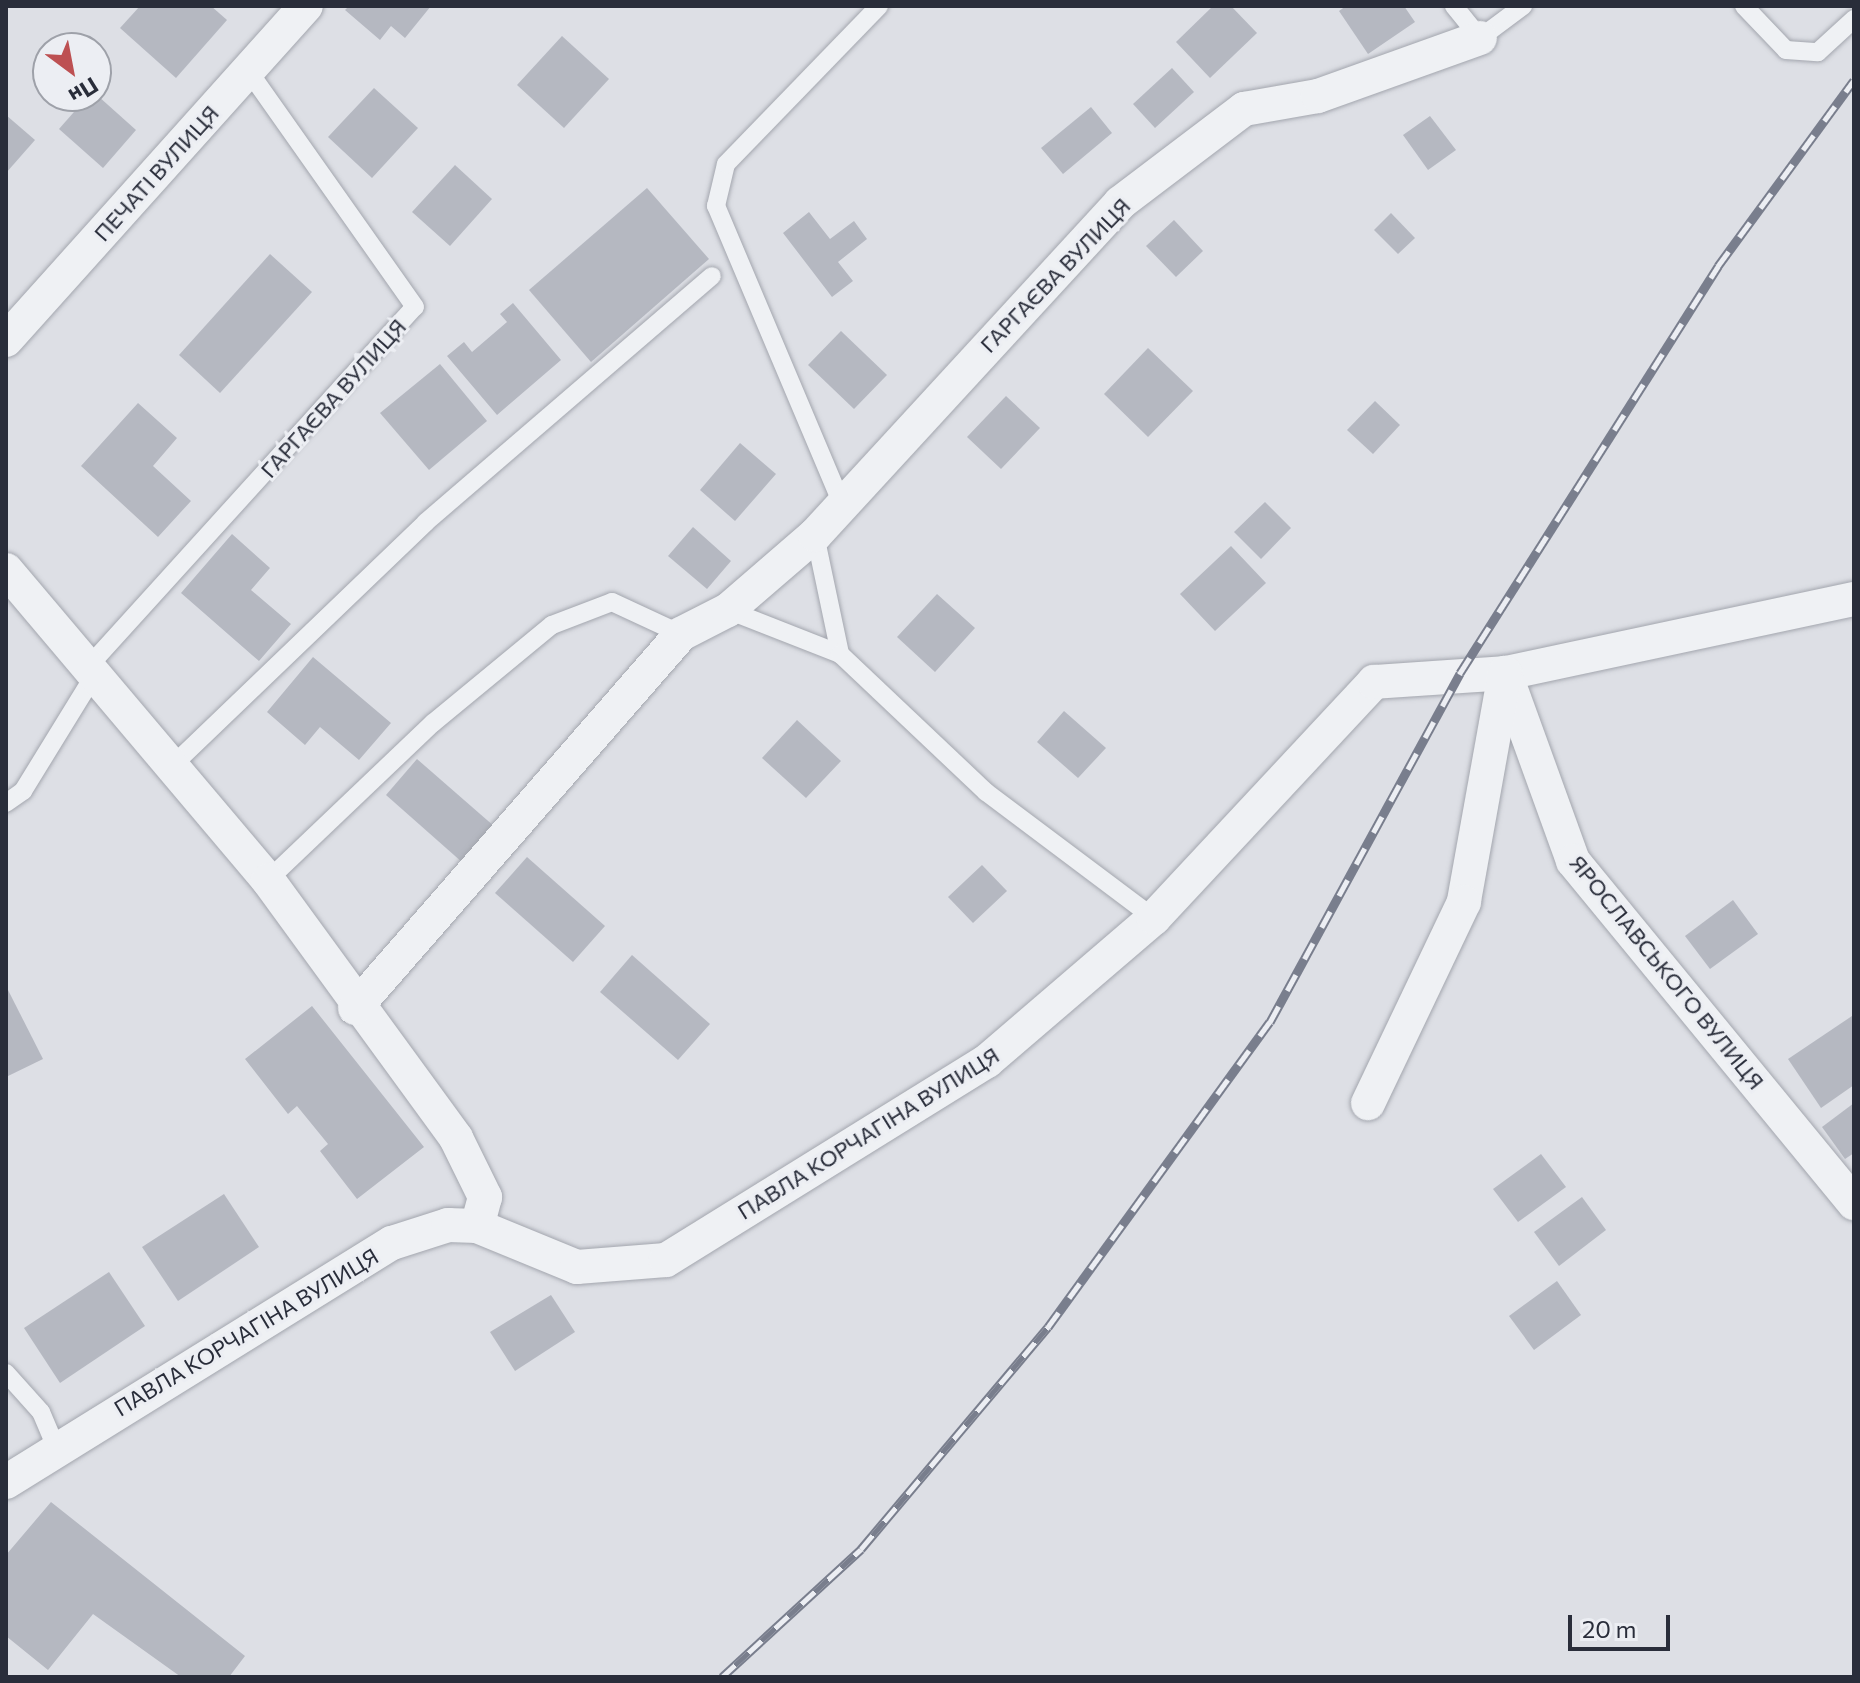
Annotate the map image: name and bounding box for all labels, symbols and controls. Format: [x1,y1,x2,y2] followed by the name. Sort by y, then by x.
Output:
[32,32,112,112] north arrow
[64,72,103,110] text: Пн
[88,100,224,246] street label: ПЕЧАТІ ВУЛИЦЯ
[974,192,1136,358] street label: ГАРГАЄВА ВУЛИЦЯ
[255,313,411,483] street label: ГАРГАЄВА ВУЛИЦЯ
[1564,850,1770,1094] street label: ЯРОСЛАВСЬКОГО ВУЛИЦЯ
[732,1041,1004,1225] street label: ПАВЛА КОРЧАГІНА ВУЛИЦЯ
[109,1243,383,1421] street label: ПАВЛА КОРЧАГІНА ВУЛИЦЯ
[1572,1599,1674,1649] scale bar
[1582,1614,1636,1643] text: 20 m

